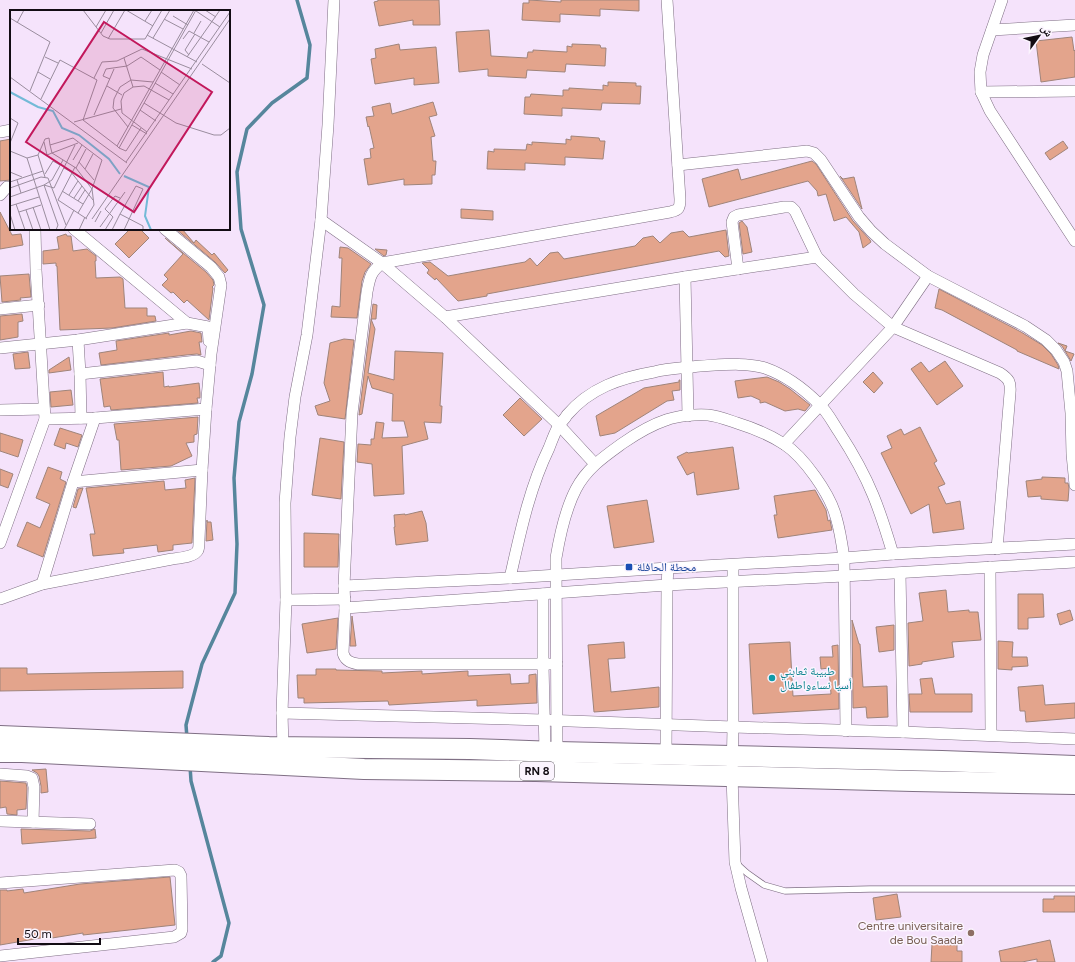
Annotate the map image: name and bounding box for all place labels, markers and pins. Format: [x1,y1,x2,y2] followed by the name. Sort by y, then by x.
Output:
[637,560,696,574] place label: محطة الحافلة
[624,562,634,572] marker: محطة الحافلة
[780,664,852,692] place label: طبيبة ثعابني أسيا نساءواطفال
[767,673,777,683] marker: طبيبة ثعابني أسيا نساءواطفال
[858,919,963,947] place label: Centre universitaire de Bou Saada
[966,928,976,938] marker: Centre universitaire de Bou Saada

